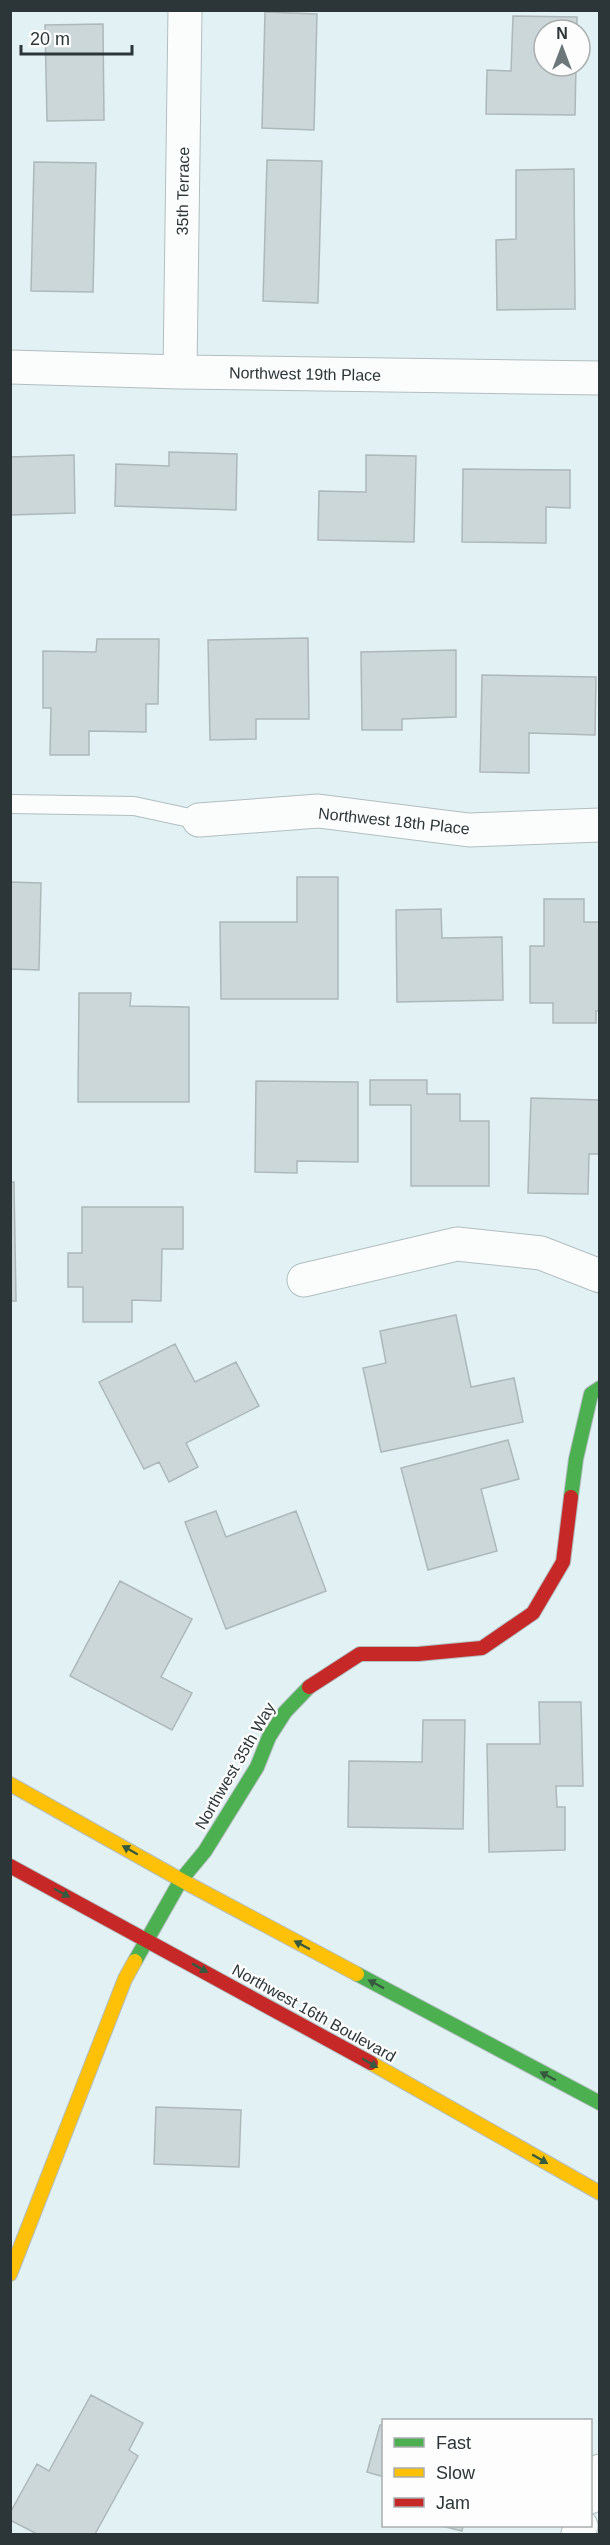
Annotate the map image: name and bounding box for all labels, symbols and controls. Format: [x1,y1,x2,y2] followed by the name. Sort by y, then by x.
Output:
[21,18,132,56] scale bar
[532,18,592,78] north arrow
[556,25,568,42] text: N
[30,29,70,49] text: 20 m
[174,146,192,235] street label: 35th Terrace
[229,364,381,384] street label: Northwest 19th Place
[317,805,471,837] street label: Northwest 18th Place
[192,1700,278,1832] street label: Northwest 35th Way
[122,1845,138,1856] one-way arrow
[54,1888,71,1898] one-way arrow
[293,1940,310,1950] one-way arrow
[229,1961,399,2065] street label: Northwest 16th Boulevard
[192,1963,209,1973] one-way arrow
[367,1979,384,1989] one-way arrow
[362,2058,379,2068] one-way arrow
[539,2071,556,2081] one-way arrow
[532,2154,549,2164] one-way arrow
[382,2419,592,2527] legend
[436,2433,471,2453] text: Fast
[436,2463,476,2483] text: Slow
[436,2493,470,2513] text: Jam

